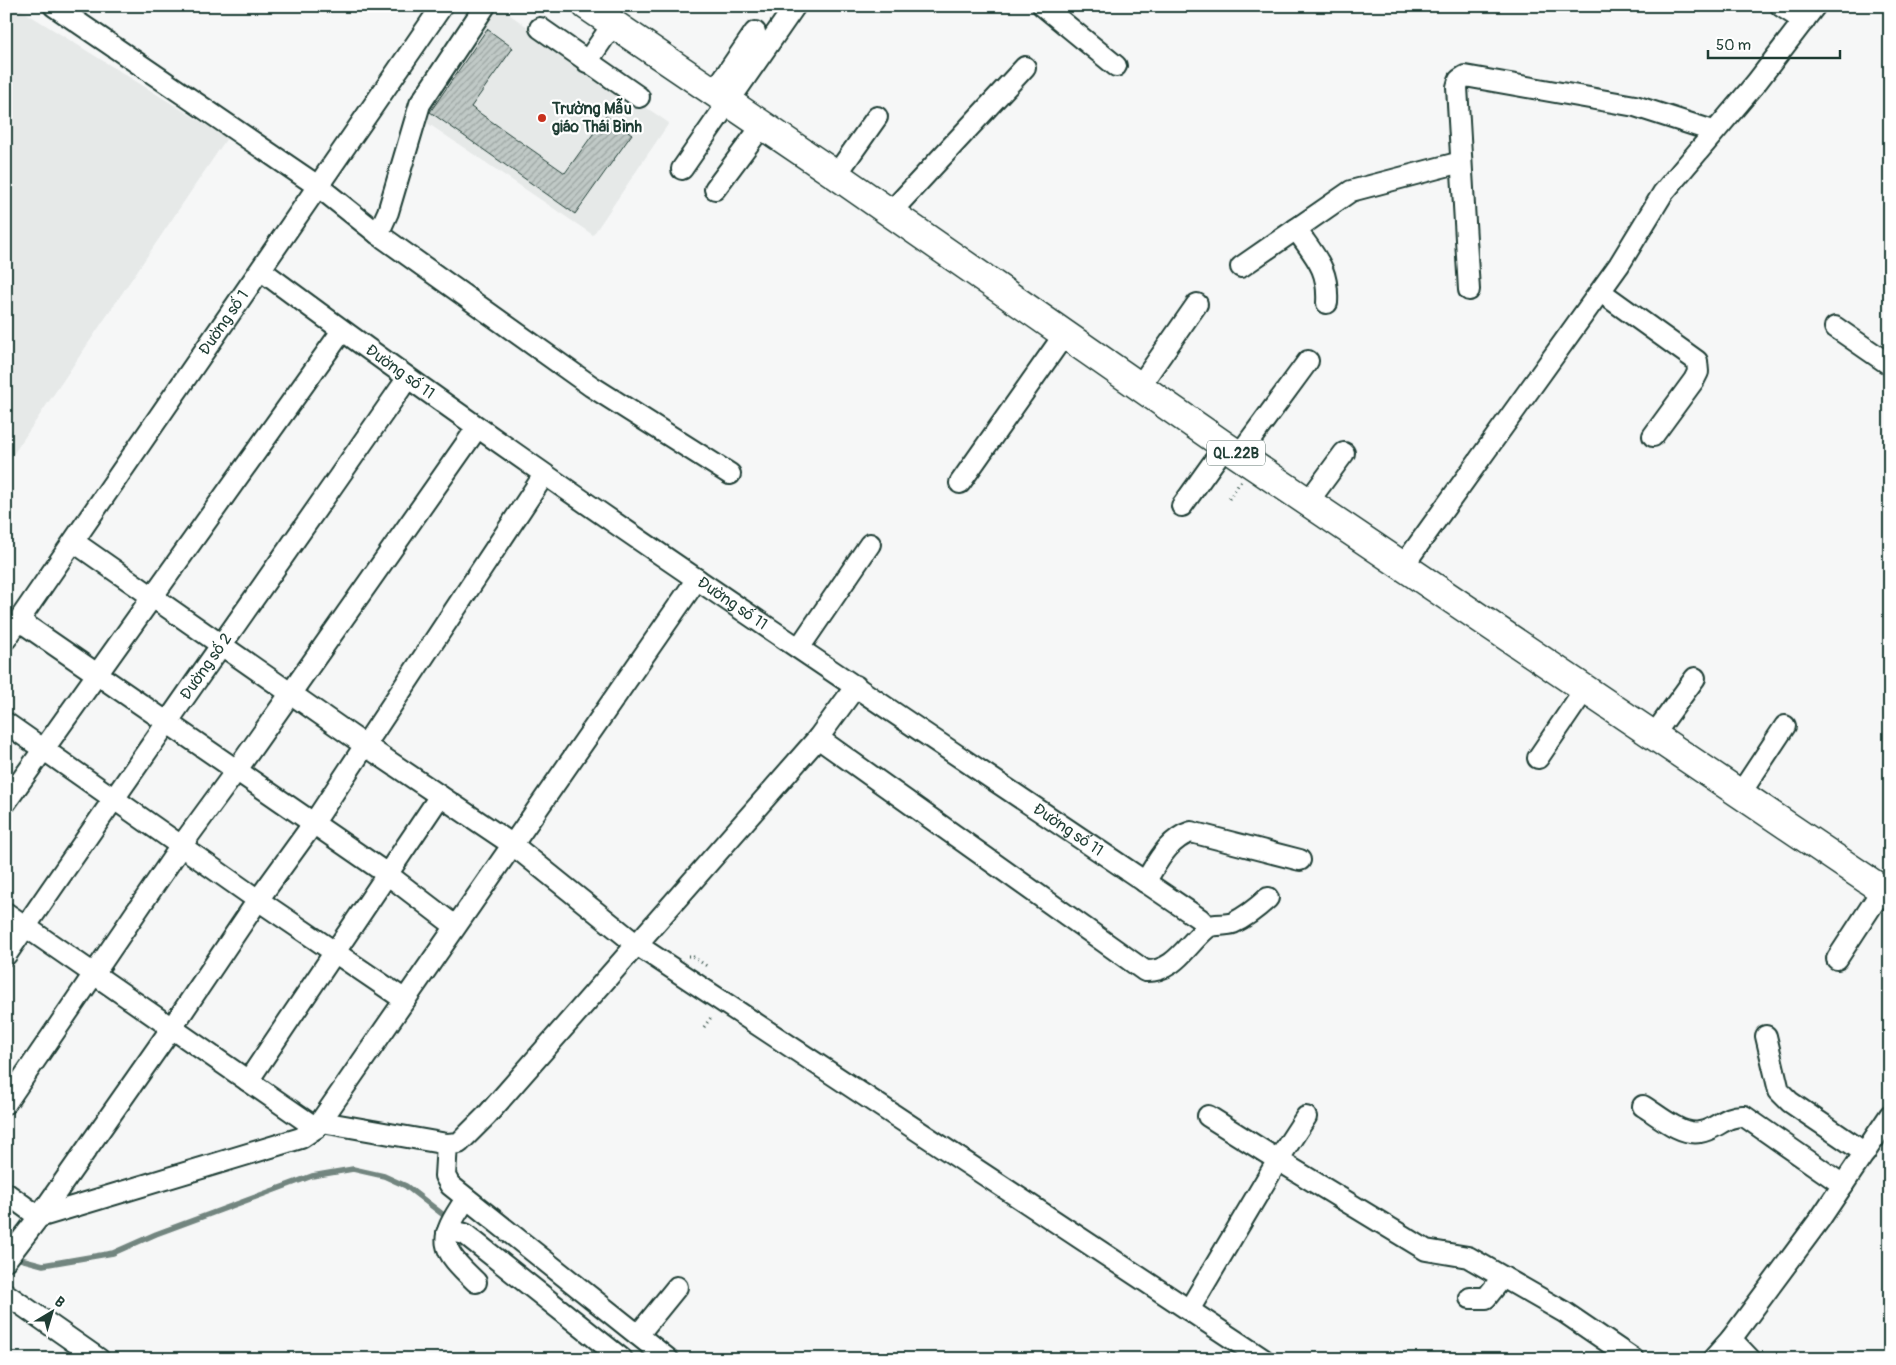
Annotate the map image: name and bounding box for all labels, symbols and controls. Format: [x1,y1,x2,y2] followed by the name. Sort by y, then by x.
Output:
[1708,28,1841,60] scale bar
[1716,36,1751,55] text: 50 m
[551,97,642,137] place label: Trường Mẫu giáo Thái Bình
[536,112,548,124] marker: Trường Mẫu giáo Thái Bình
[194,286,253,359] street label: Đường số 1
[361,340,439,404] street label: Đường số 11
[1207,440,1265,466] road number: QL.22B
[693,572,771,634] street label: Đường số 11
[176,629,236,704] street label: Đường số 2
[1029,799,1107,861] street label: Đường số 11
[28,1288,78,1338] north arrow
[51,1293,68,1311] text: B

